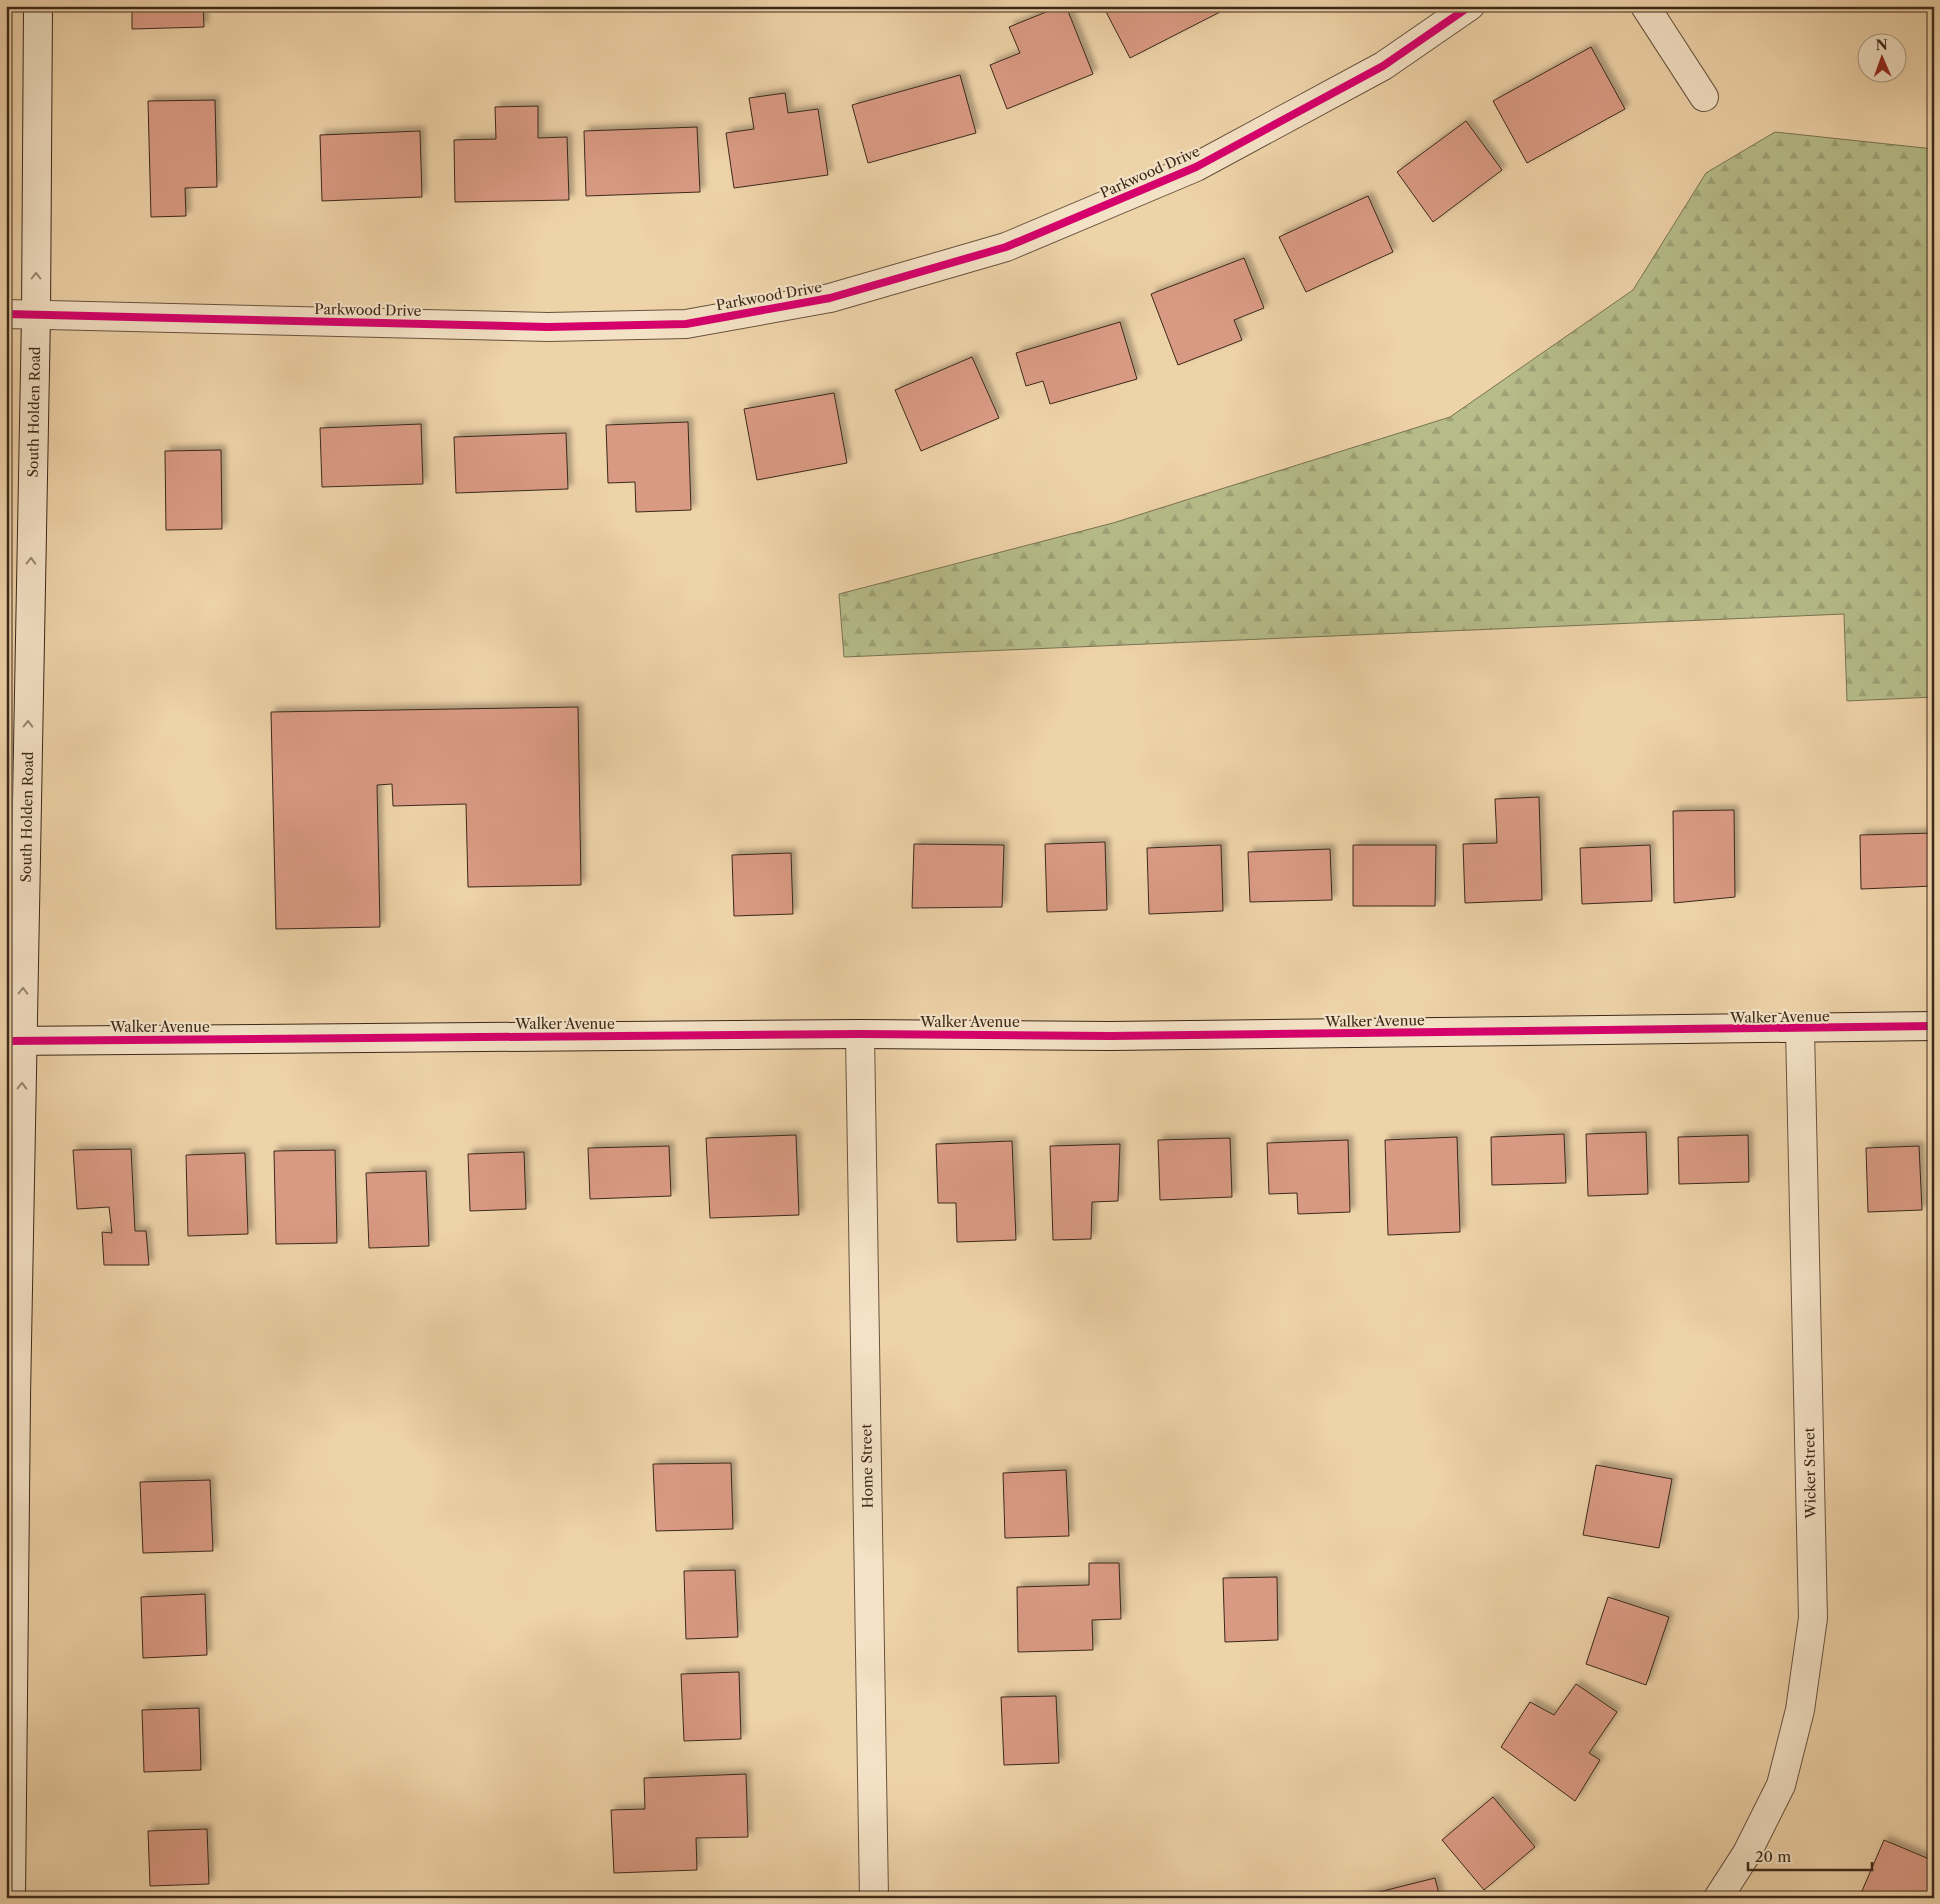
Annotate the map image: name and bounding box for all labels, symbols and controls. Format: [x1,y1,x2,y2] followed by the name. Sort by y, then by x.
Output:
[1858,32,1908,82] north arrow
[1875,36,1888,54] text: N
[1097,142,1203,202] street label: Parkwood Drive
[31,272,41,280] one-way arrow
[715,278,823,314] street label: Parkwood Drive
[314,300,422,320] street label: Parkwood Drive
[24,346,44,478] street label: South Holden Road
[26,557,37,565] one-way arrow
[23,720,33,728] one-way arrow
[17,751,37,883] street label: South Holden Road
[18,987,28,994] one-way arrow
[1729,1007,1830,1027] street label: Walker Avenue
[1324,1011,1425,1031] street label: Walker Avenue
[919,1013,1020,1031] street label: Walker Avenue
[514,1015,615,1033] street label: Walker Avenue
[109,1018,210,1036] street label: Walker Avenue
[16,1082,27,1090] one-way arrow
[857,1424,877,1508] street label: Home Street
[1800,1427,1820,1520] street label: Wicker Street
[1748,1839,1871,1871] scale bar
[1755,1847,1791,1866] text: 20 m

